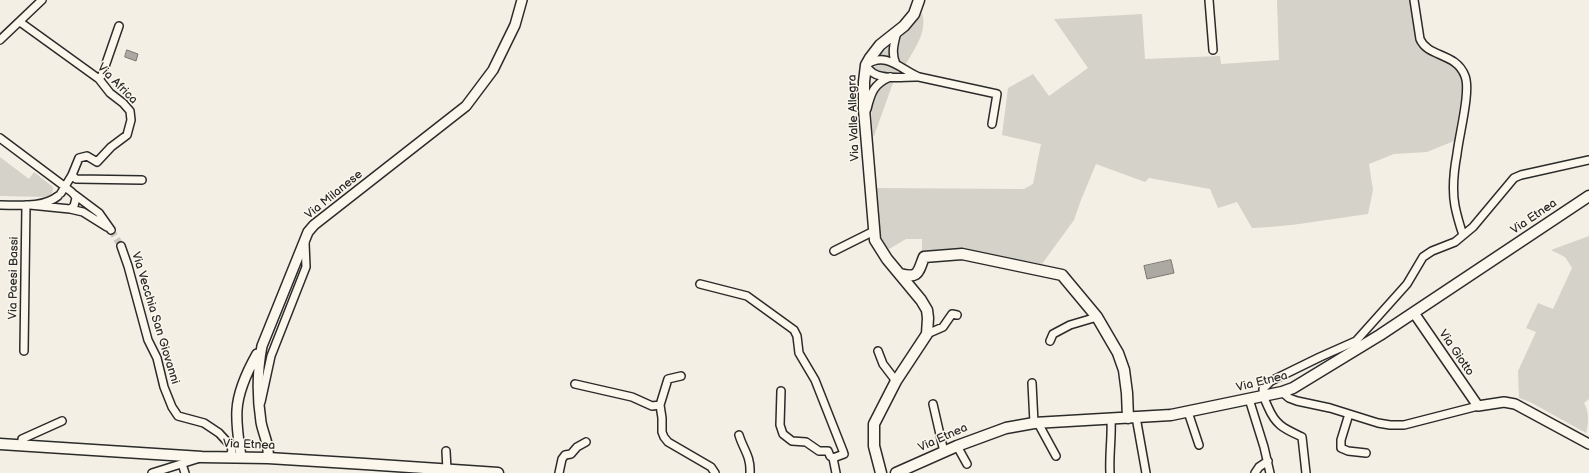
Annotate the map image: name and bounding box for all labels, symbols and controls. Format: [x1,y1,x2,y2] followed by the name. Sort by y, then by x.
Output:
[94,61,140,107] street label: Via Africa
[845,74,863,162] street label: Via Valle Allegra
[302,167,366,223] street label: Via Milanese
[1508,196,1560,238] street label: Via Etnea
[6,236,22,320] street label: Via Paesi Bassi
[128,250,182,386] street label: Via Vecchia San Giovanni
[1435,327,1477,379] street label: Via Giotto
[1235,369,1289,395] street label: Via Etnea
[916,421,970,455] street label: Via Etnea
[223,437,275,453] street label: Via Etnea

